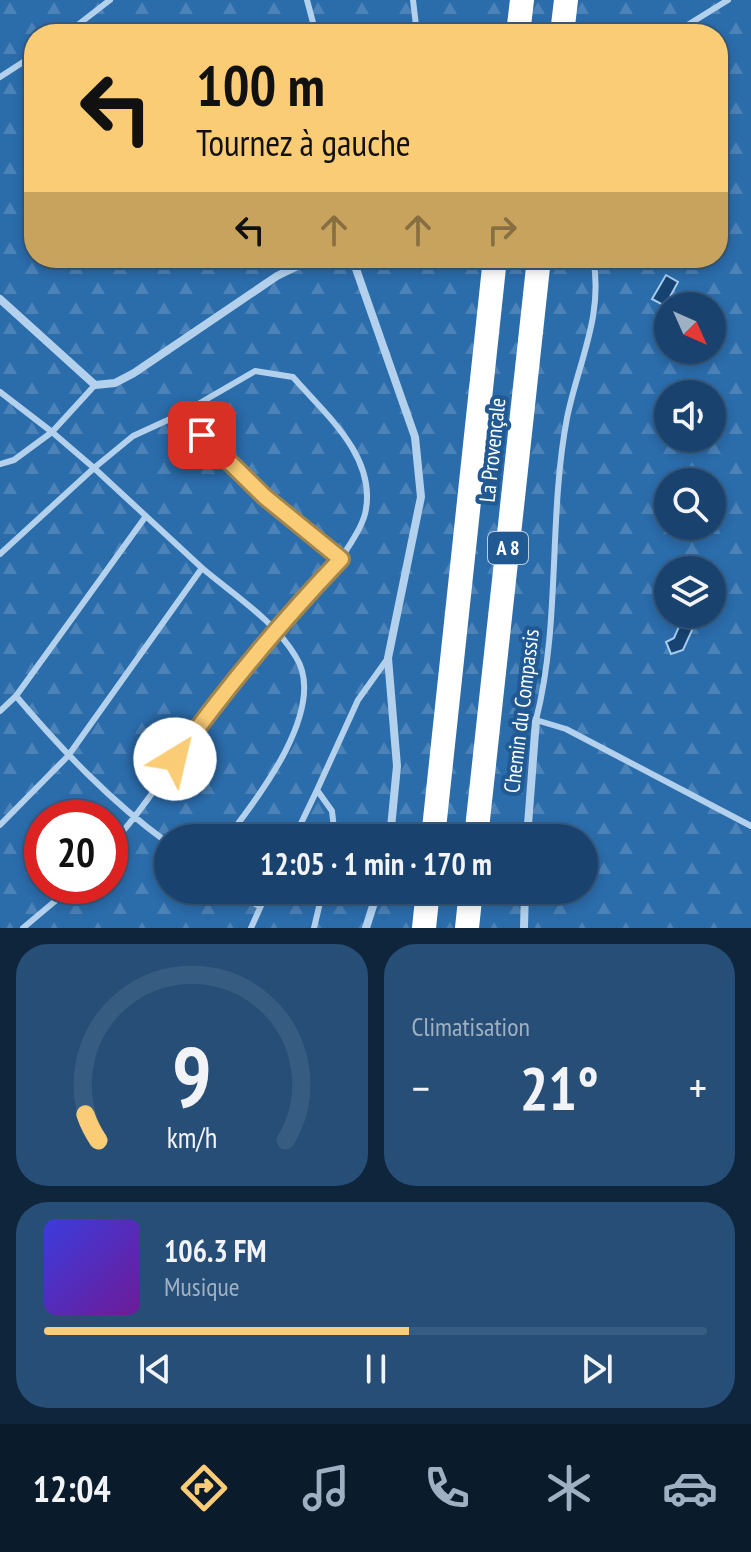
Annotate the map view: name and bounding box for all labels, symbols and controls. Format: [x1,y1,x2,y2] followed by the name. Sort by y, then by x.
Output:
[196,49,325,121] text: 100 m
[64,56,168,160] icon: left
[196,119,411,166] text: Tournez à gauche
[228,208,272,252] icon: left
[312,208,356,252] icon: ahead
[396,208,440,252] icon: ahead
[480,208,524,252] icon: right
[654,292,726,364] north arrow
[654,292,726,628] map controls
[654,380,726,452] button: sound
[473,396,511,504] street label: La Provençale
[168,401,236,469] pin
[180,413,224,457] icon: arrive
[654,468,726,540] button: search
[488,532,528,564] road number: A 8
[654,556,726,628] button: layers
[497,628,545,794] street label: Chemin du Compassis
[133,717,217,801] position arrow
[24,800,128,904] speed limit sign: 20
[260,844,492,883] text: 12:05 · 1 min · 170 m
[412,1010,530,1043] text: Climatisation
[172,1022,212,1130] text: 9
[520,1049,599,1127] text: 21°
[412,1059,430,1116] text: −
[689,1059,707,1116] text: +
[166,1119,217,1156] text: km/h
[164,1231,266,1270] text: 106.3 FM
[164,1270,240,1303] text: Musique
[133,1347,177,1391] icon: previous
[354,1347,398,1391] icon: pause
[575,1347,619,1391] icon: next
[176,1460,232,1516] icon: directions
[298,1460,354,1516] icon: music
[419,1460,475,1516] icon: phone
[541,1460,597,1516] icon: climate
[662,1460,718,1516] icon: car
[33,1465,111,1512] text: 12:04

